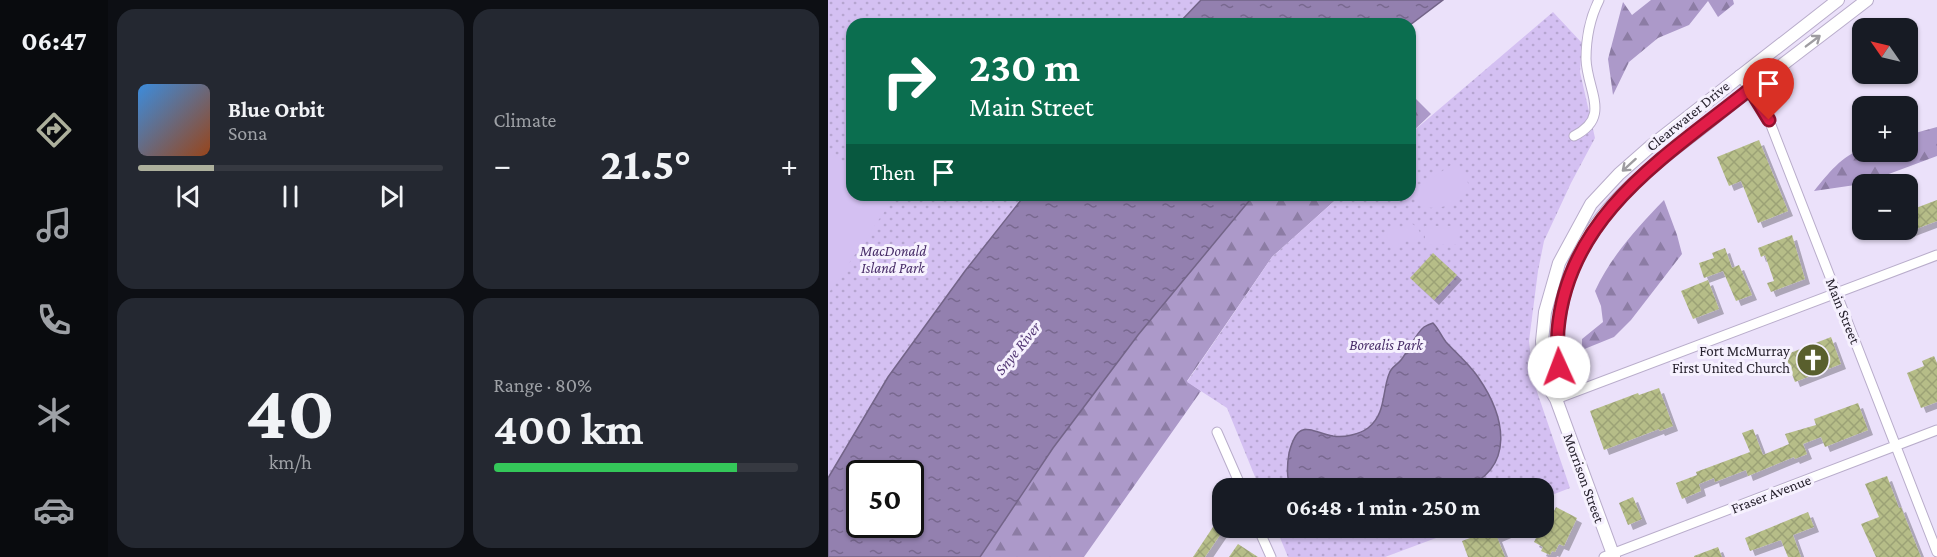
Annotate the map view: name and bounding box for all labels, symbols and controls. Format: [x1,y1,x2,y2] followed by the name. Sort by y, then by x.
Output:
[1852,18,1918,84] north arrow
[1852,18,1918,240] map controls
[21,26,87,56] text: 06:47
[1805,34,1821,47] one-way arrow
[870,42,948,120] icon: right
[969,43,1080,90] text: 230 m
[1743,58,1794,120] pin
[1752,67,1785,100] icon: arrive
[1643,78,1733,154] street label: Clearwater Drive
[969,92,1094,122] text: Main Street
[1852,96,1918,162] button: +
[228,97,324,122] text: Blue Orbit
[33,109,75,151] icon: directions
[494,109,556,131] text: Climate
[228,122,267,144] text: Sona
[600,139,691,189] text: 21.5°
[494,146,511,183] text: −
[781,146,798,183] text: +
[927,156,960,189] icon: arrive
[1622,158,1637,172] one-way arrow
[870,160,915,185] text: Then
[1852,174,1918,240] button: −
[172,180,205,213] icon: previous
[274,180,307,213] icon: pause
[375,180,408,213] icon: next
[33,204,75,246] icon: music
[859,243,927,276] park label: MacDonald Island Park
[1823,276,1864,347] street label: Main Street
[33,299,75,341] icon: phone
[991,318,1045,379] water label: Snye River
[1527,335,1591,399] position arrow
[1349,337,1424,353] park label: Borealis Park
[1795,342,1831,378] church icon: Fort McMurray First United Church
[1672,343,1790,376] place label: Fort McMurray First United Church
[246,368,335,455] text: 40
[494,374,592,396] text: Range · 80%
[33,394,75,436] icon: climate
[494,404,644,454] text: 400 km
[1560,431,1608,526] street label: Morrison Street
[269,451,312,473] text: km/h
[846,460,924,538] speed limit sign: 50
[1729,471,1813,517] street label: Fraser Avenue
[33,489,75,531] icon: car
[1286,495,1480,520] text: 06:48 · 1 min · 250 m

